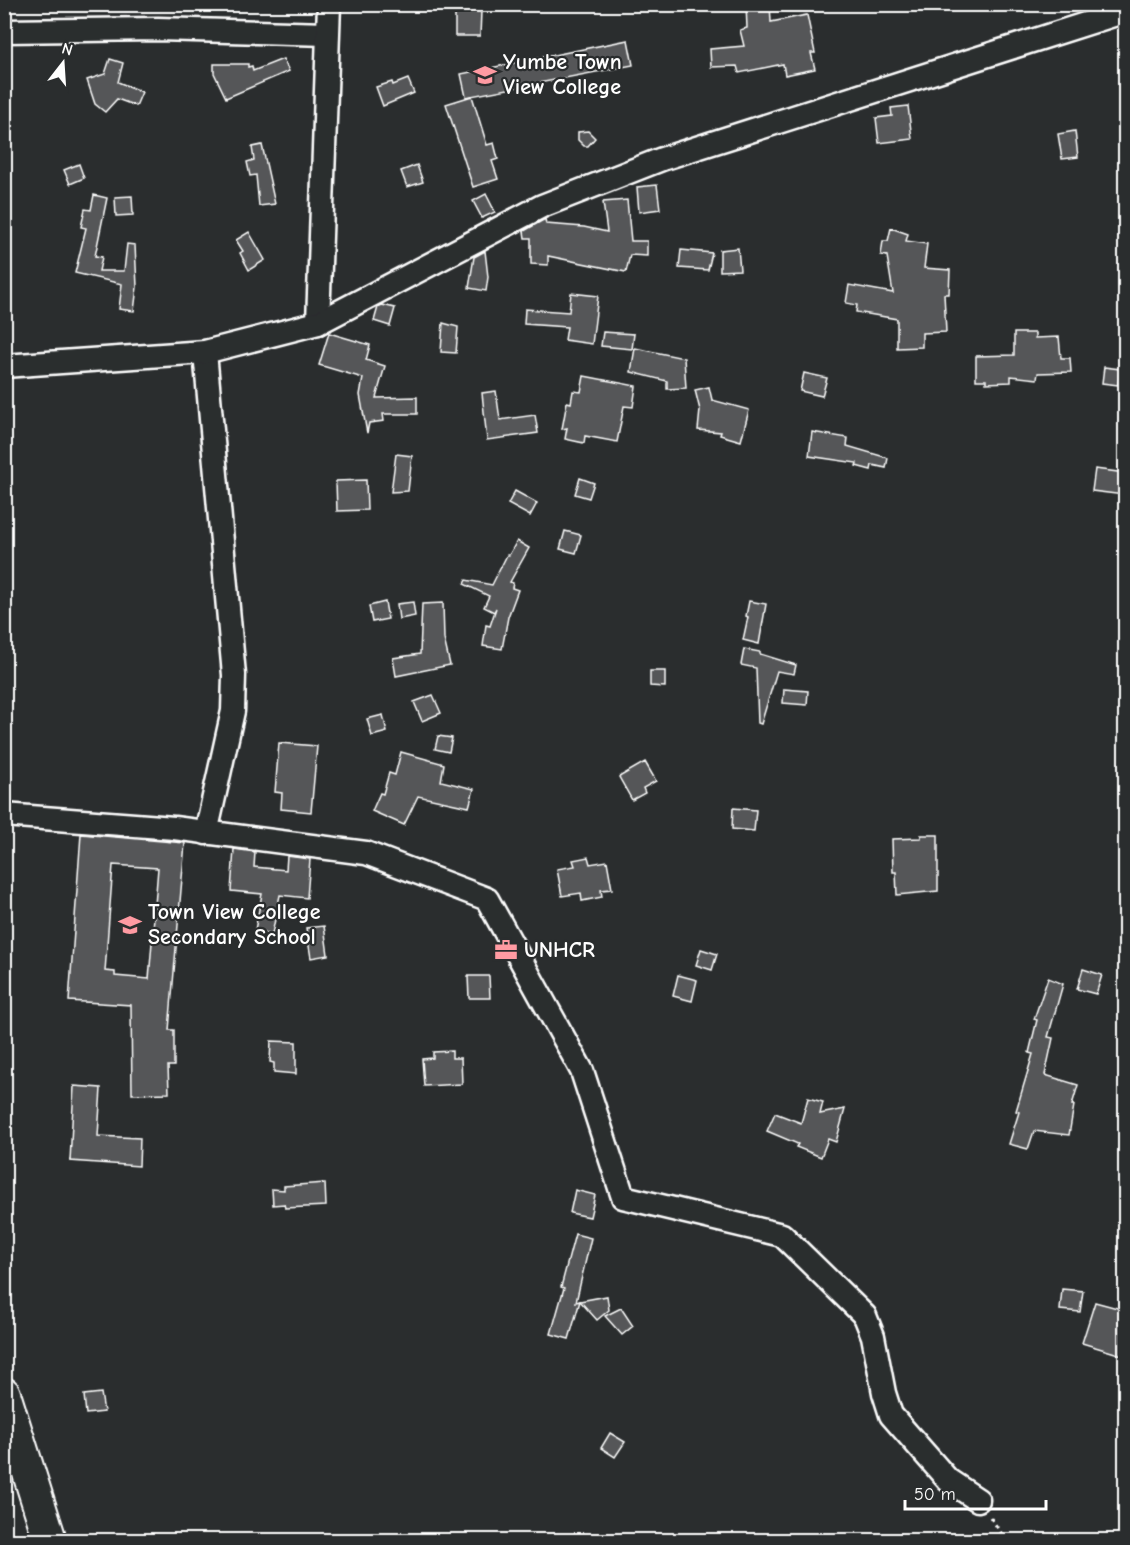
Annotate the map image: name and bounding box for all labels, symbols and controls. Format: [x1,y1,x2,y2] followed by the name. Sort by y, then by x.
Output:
[33,33,93,93] north arrow
[59,39,75,60] text: N
[503,49,622,100] place label: Yumbe Town View College
[472,62,498,88] school or university icon: Yumbe Town View College
[148,899,321,950] place label: Town View College Secondary School
[117,912,143,938] school or university icon: Town View College Secondary School
[493,937,519,963] office icon: UNHCR
[524,937,595,963] place label: UNHCR
[905,1473,1046,1511] scale bar
[914,1484,956,1505] text: 50 m

